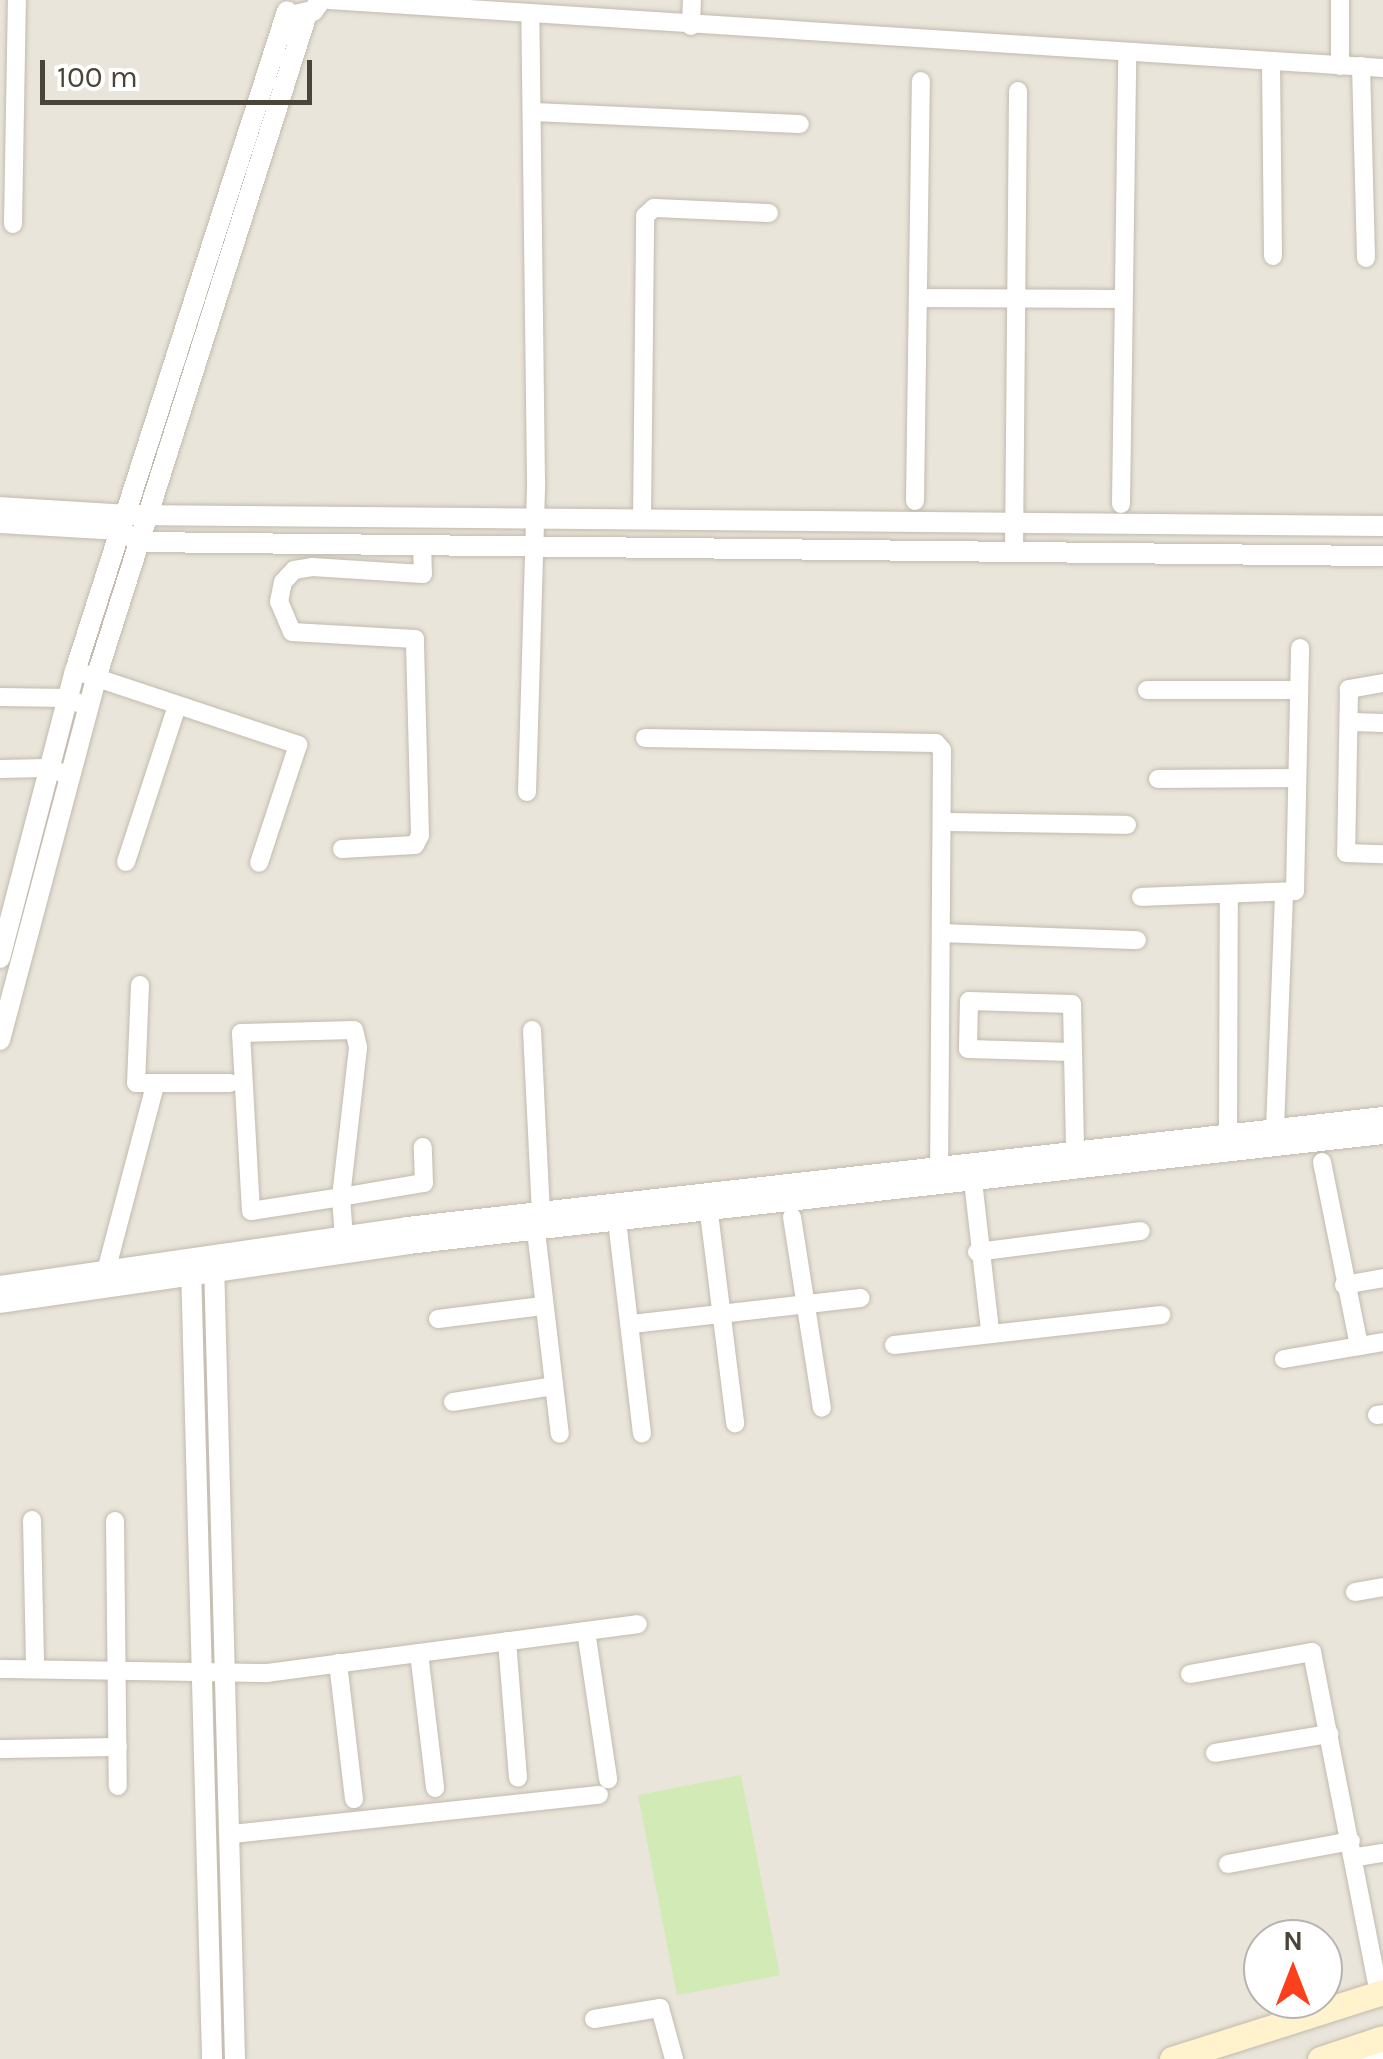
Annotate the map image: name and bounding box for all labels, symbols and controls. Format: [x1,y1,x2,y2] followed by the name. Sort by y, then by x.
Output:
[45,40,318,102] scale bar
[57,59,138,95] text: 100 m
[1243,1919,1343,2019] north arrow
[1283,1924,1303,1957] text: N

